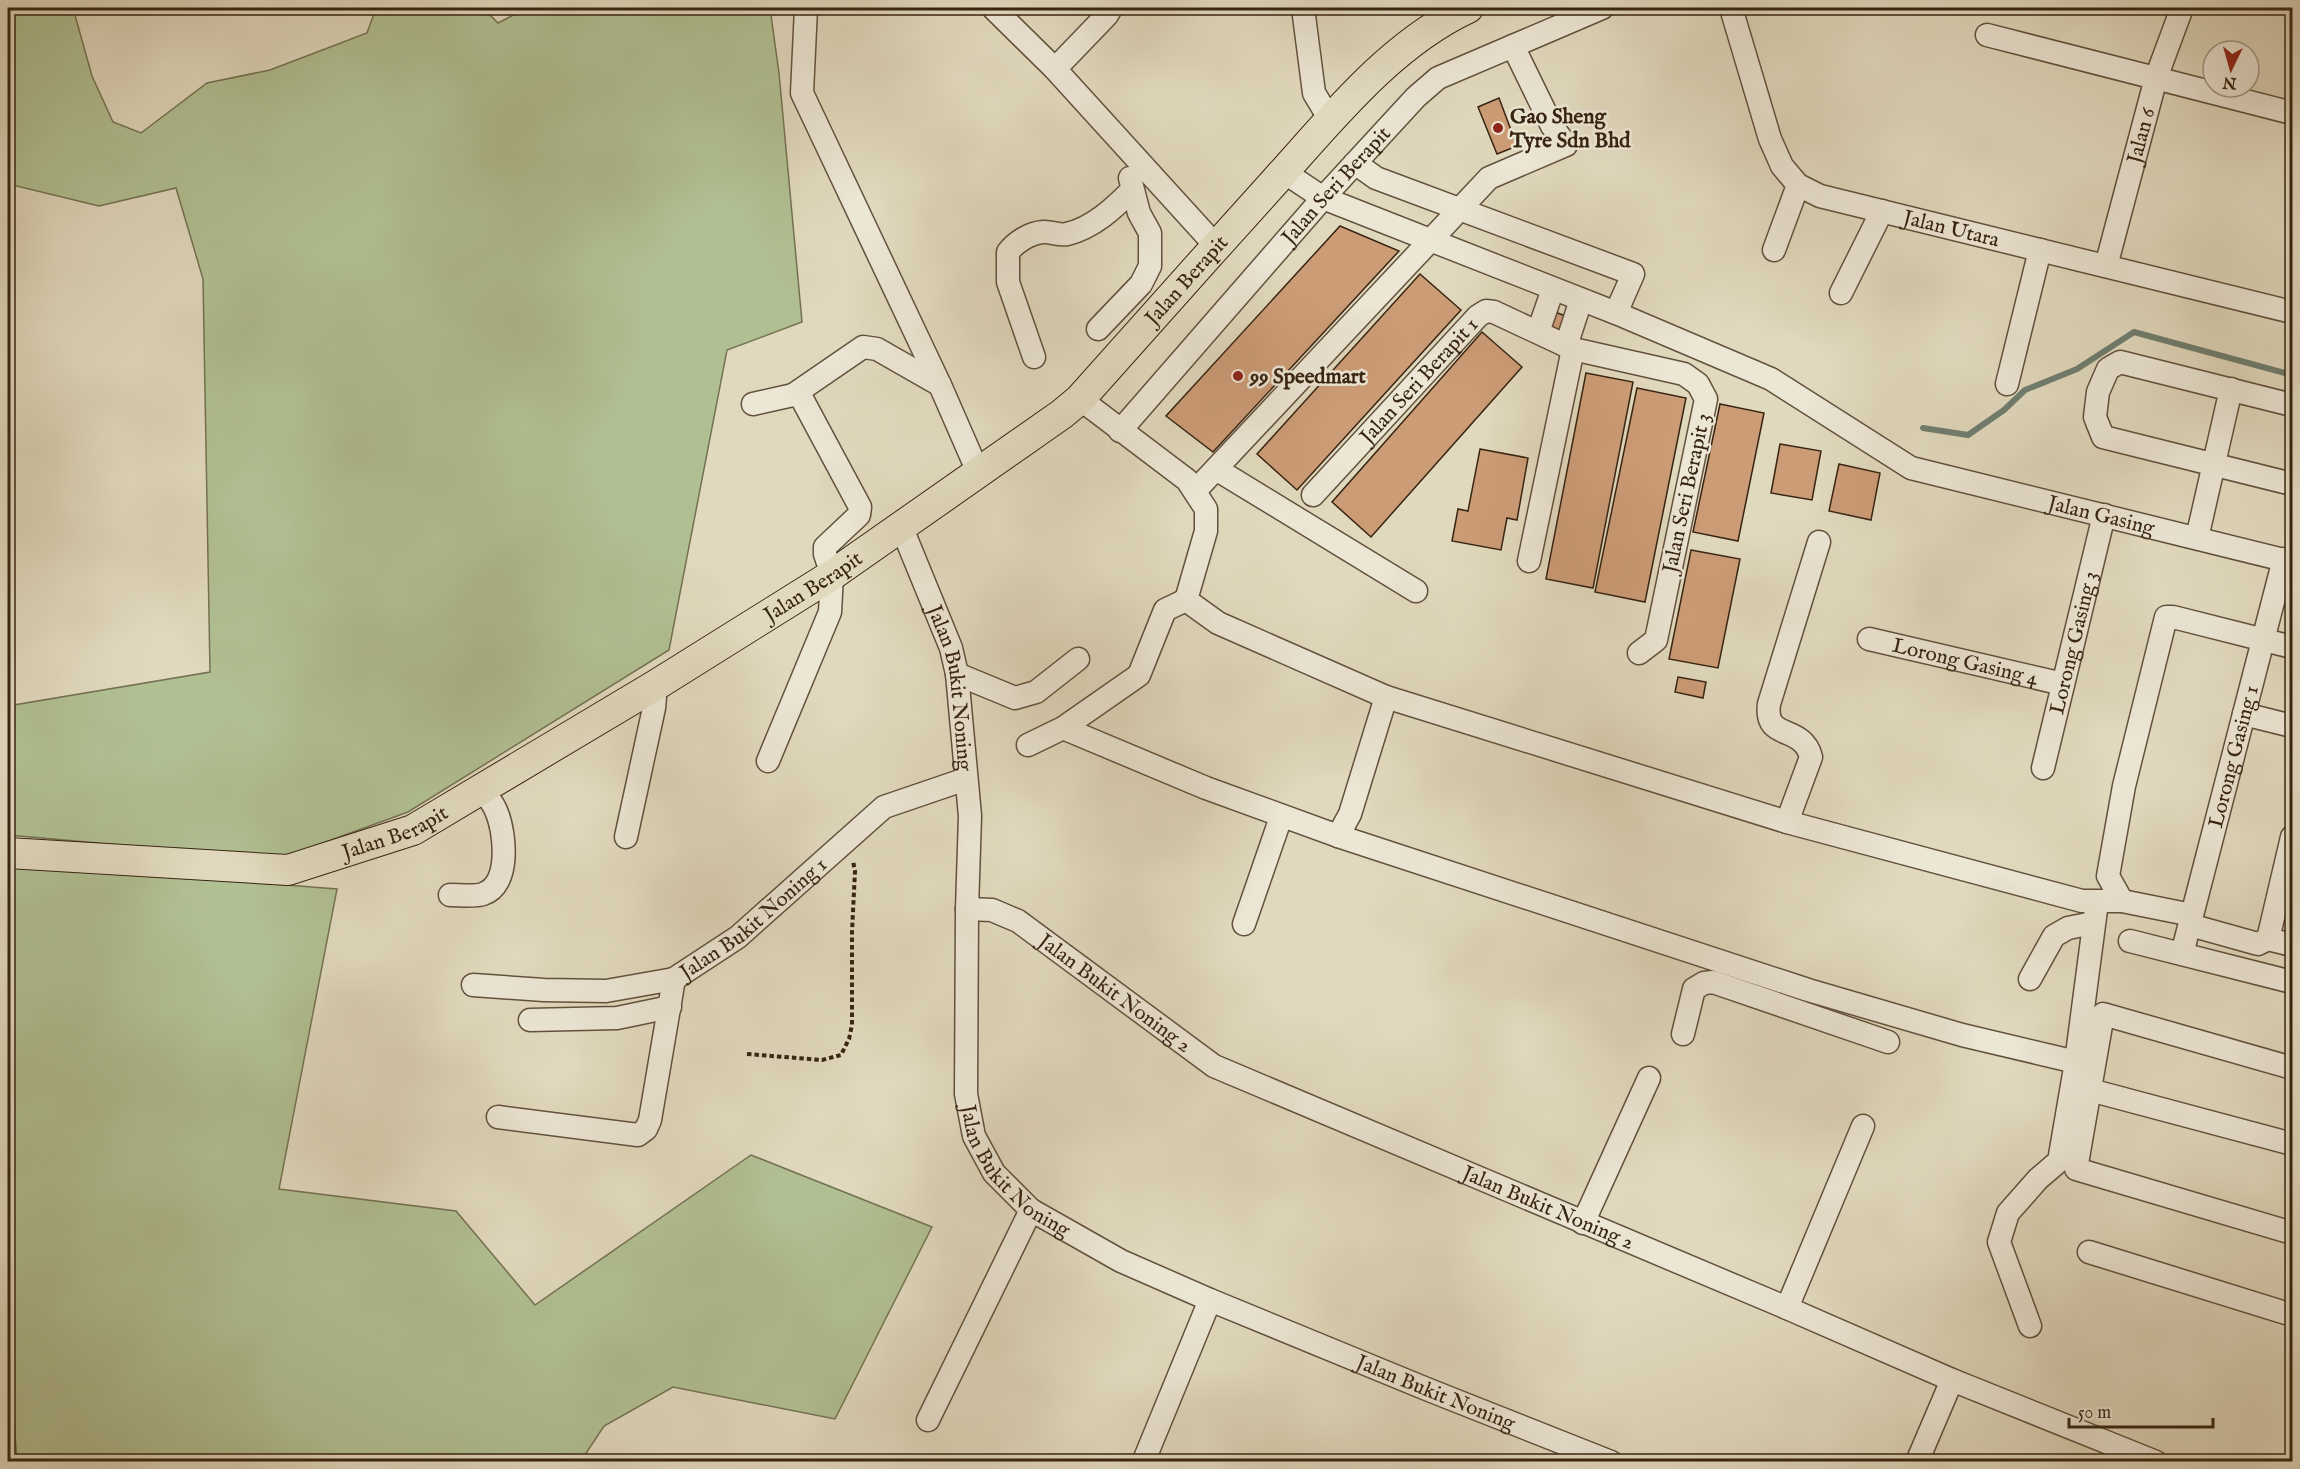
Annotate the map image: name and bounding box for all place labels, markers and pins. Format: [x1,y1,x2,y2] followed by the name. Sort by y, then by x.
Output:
[1509,104,1631,155] place label: Gao Sheng Tyre Sdn Bhd
[1491,121,1505,135] marker: Gao Sheng Tyre Sdn Bhd
[1249,364,1367,391] place label: 99 Speedmart
[1231,369,1245,383] marker: 99 Speedmart

